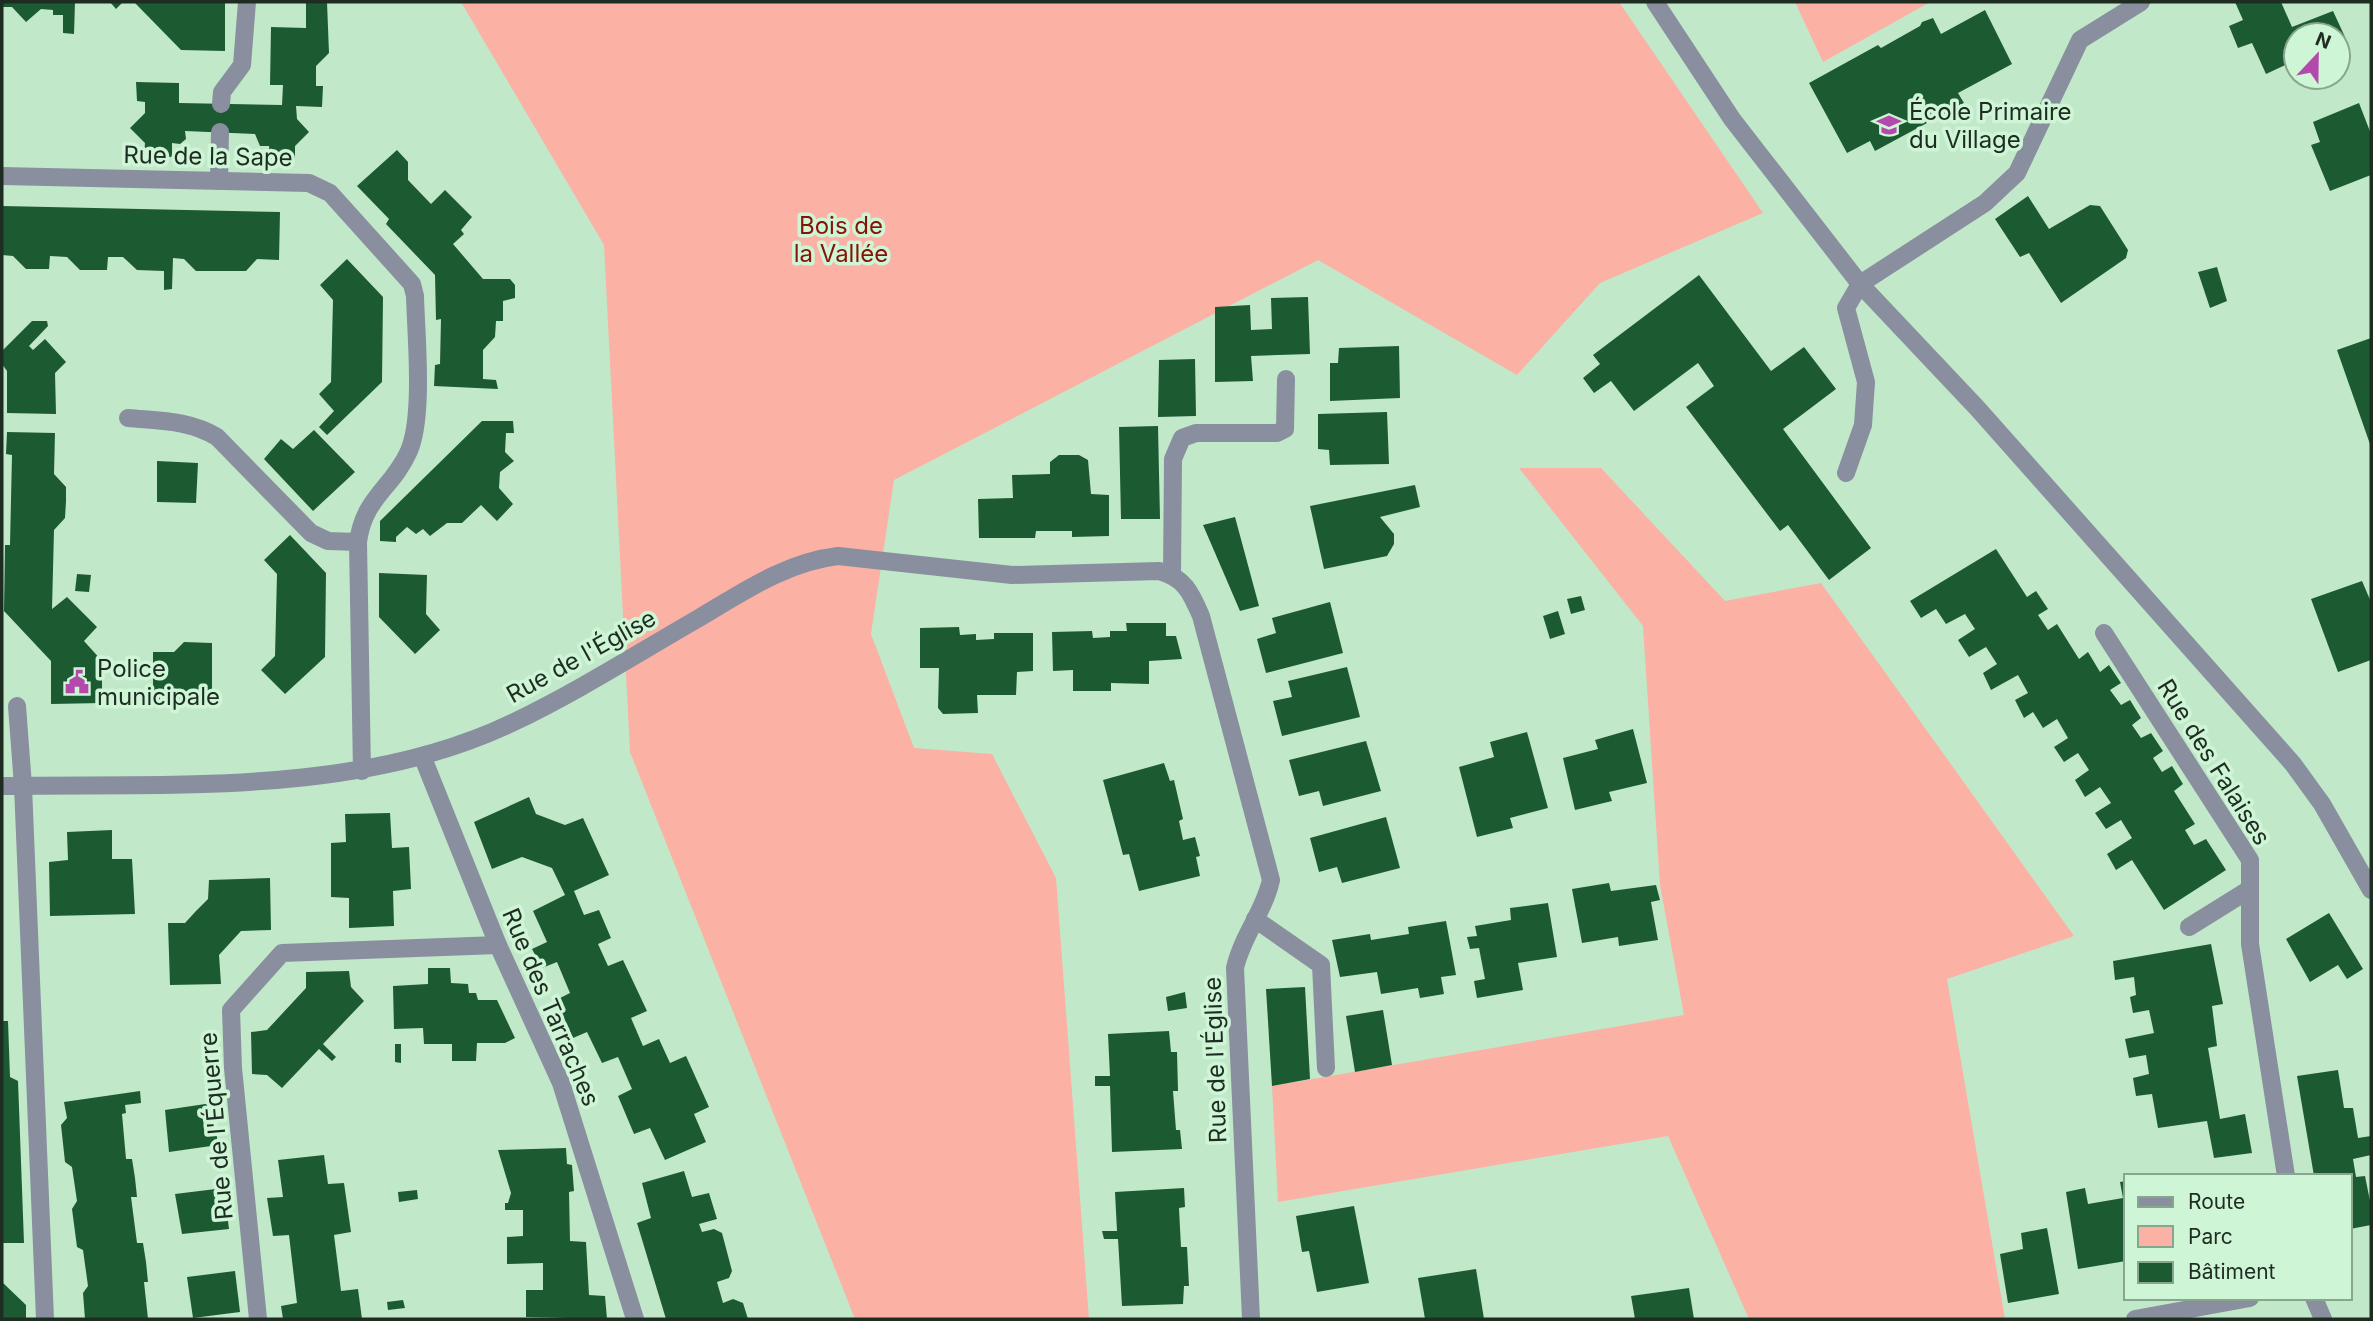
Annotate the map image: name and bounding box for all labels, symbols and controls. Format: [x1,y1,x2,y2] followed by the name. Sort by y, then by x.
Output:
[2282,21,2352,91] north arrow
[2312,27,2334,54] text: N
[1909,96,2072,154] place label: École Primaire du Village
[1875,111,1903,139] school or university icon: École Primaire du Village
[123,140,293,172] street label: Rue de la Sape
[794,211,888,268] park label: Bois de la Vallée
[501,602,661,709] street label: Rue de l'Église
[97,654,220,711] place label: Police municipale
[63,668,91,696] public building icon: Police municipale
[2151,674,2277,850] street label: Rue des Falaises
[496,904,606,1110] street label: Rue des Tarraches
[1197,976,1232,1144] street label: Rue de l'Église
[192,1031,239,1221] street label: Rue de l'Équerre
[2124,1174,2352,1300] legend
[2188,1189,2245,1214] text: Route
[2188,1224,2233,1249] text: Parc
[2188,1259,2276,1284] text: Bâtiment

